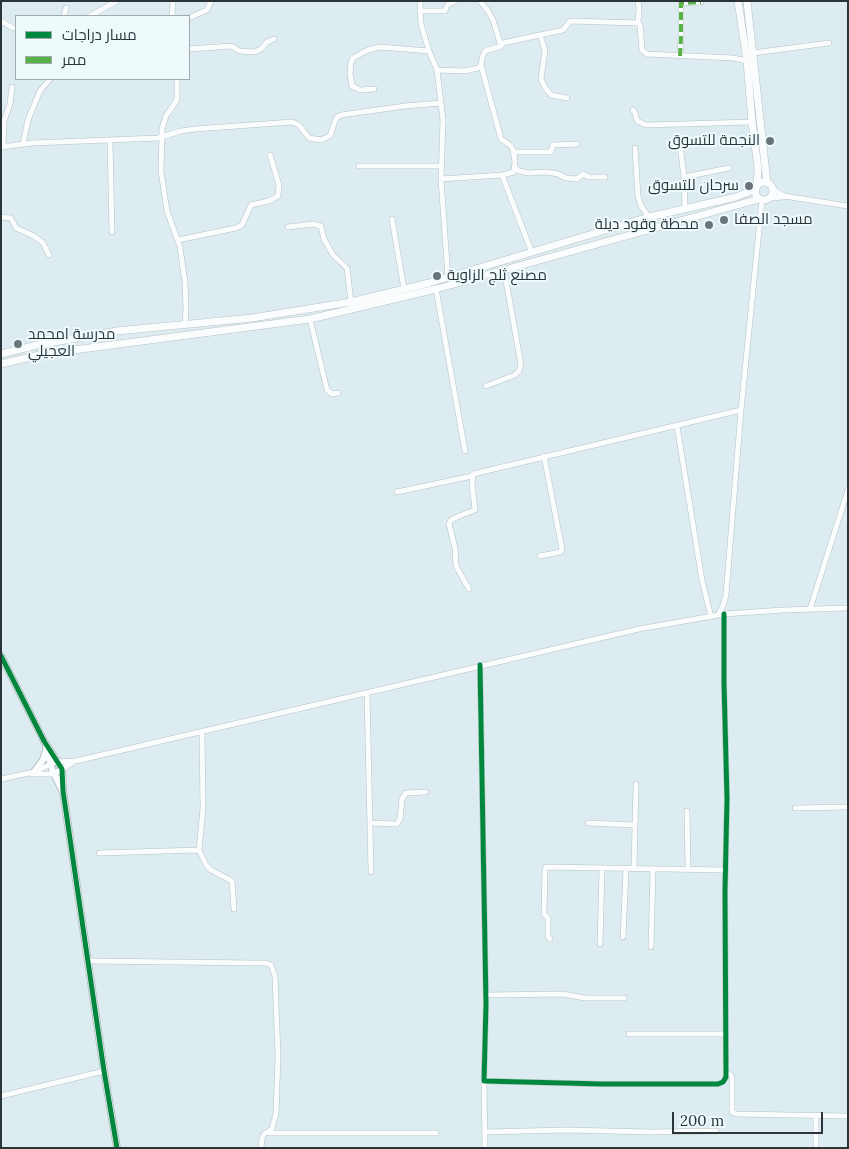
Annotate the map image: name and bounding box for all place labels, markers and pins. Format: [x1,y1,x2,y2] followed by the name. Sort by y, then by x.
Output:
[668,132,760,150] place label: النجمة للتسوق
[764,135,776,147] marker: النجمة للتسوق
[648,177,739,195] place label: سرحان للتسوق
[743,180,755,192] marker: سرحان للتسوق
[734,211,813,229] place label: مسجد الصفا
[718,214,730,226] marker: مسجد الصفا
[595,216,699,234] place label: محطة وقود ديلة
[703,219,715,231] marker: محطة وقود ديلة
[447,267,547,285] place label: مصنع ثلج الزاوية
[431,270,443,282] marker: مصنع ثلج الزاوية
[28,326,115,361] place label: مدرسة امحمد العجيلي
[12,338,24,350] marker: مدرسة امحمد العجيلي

